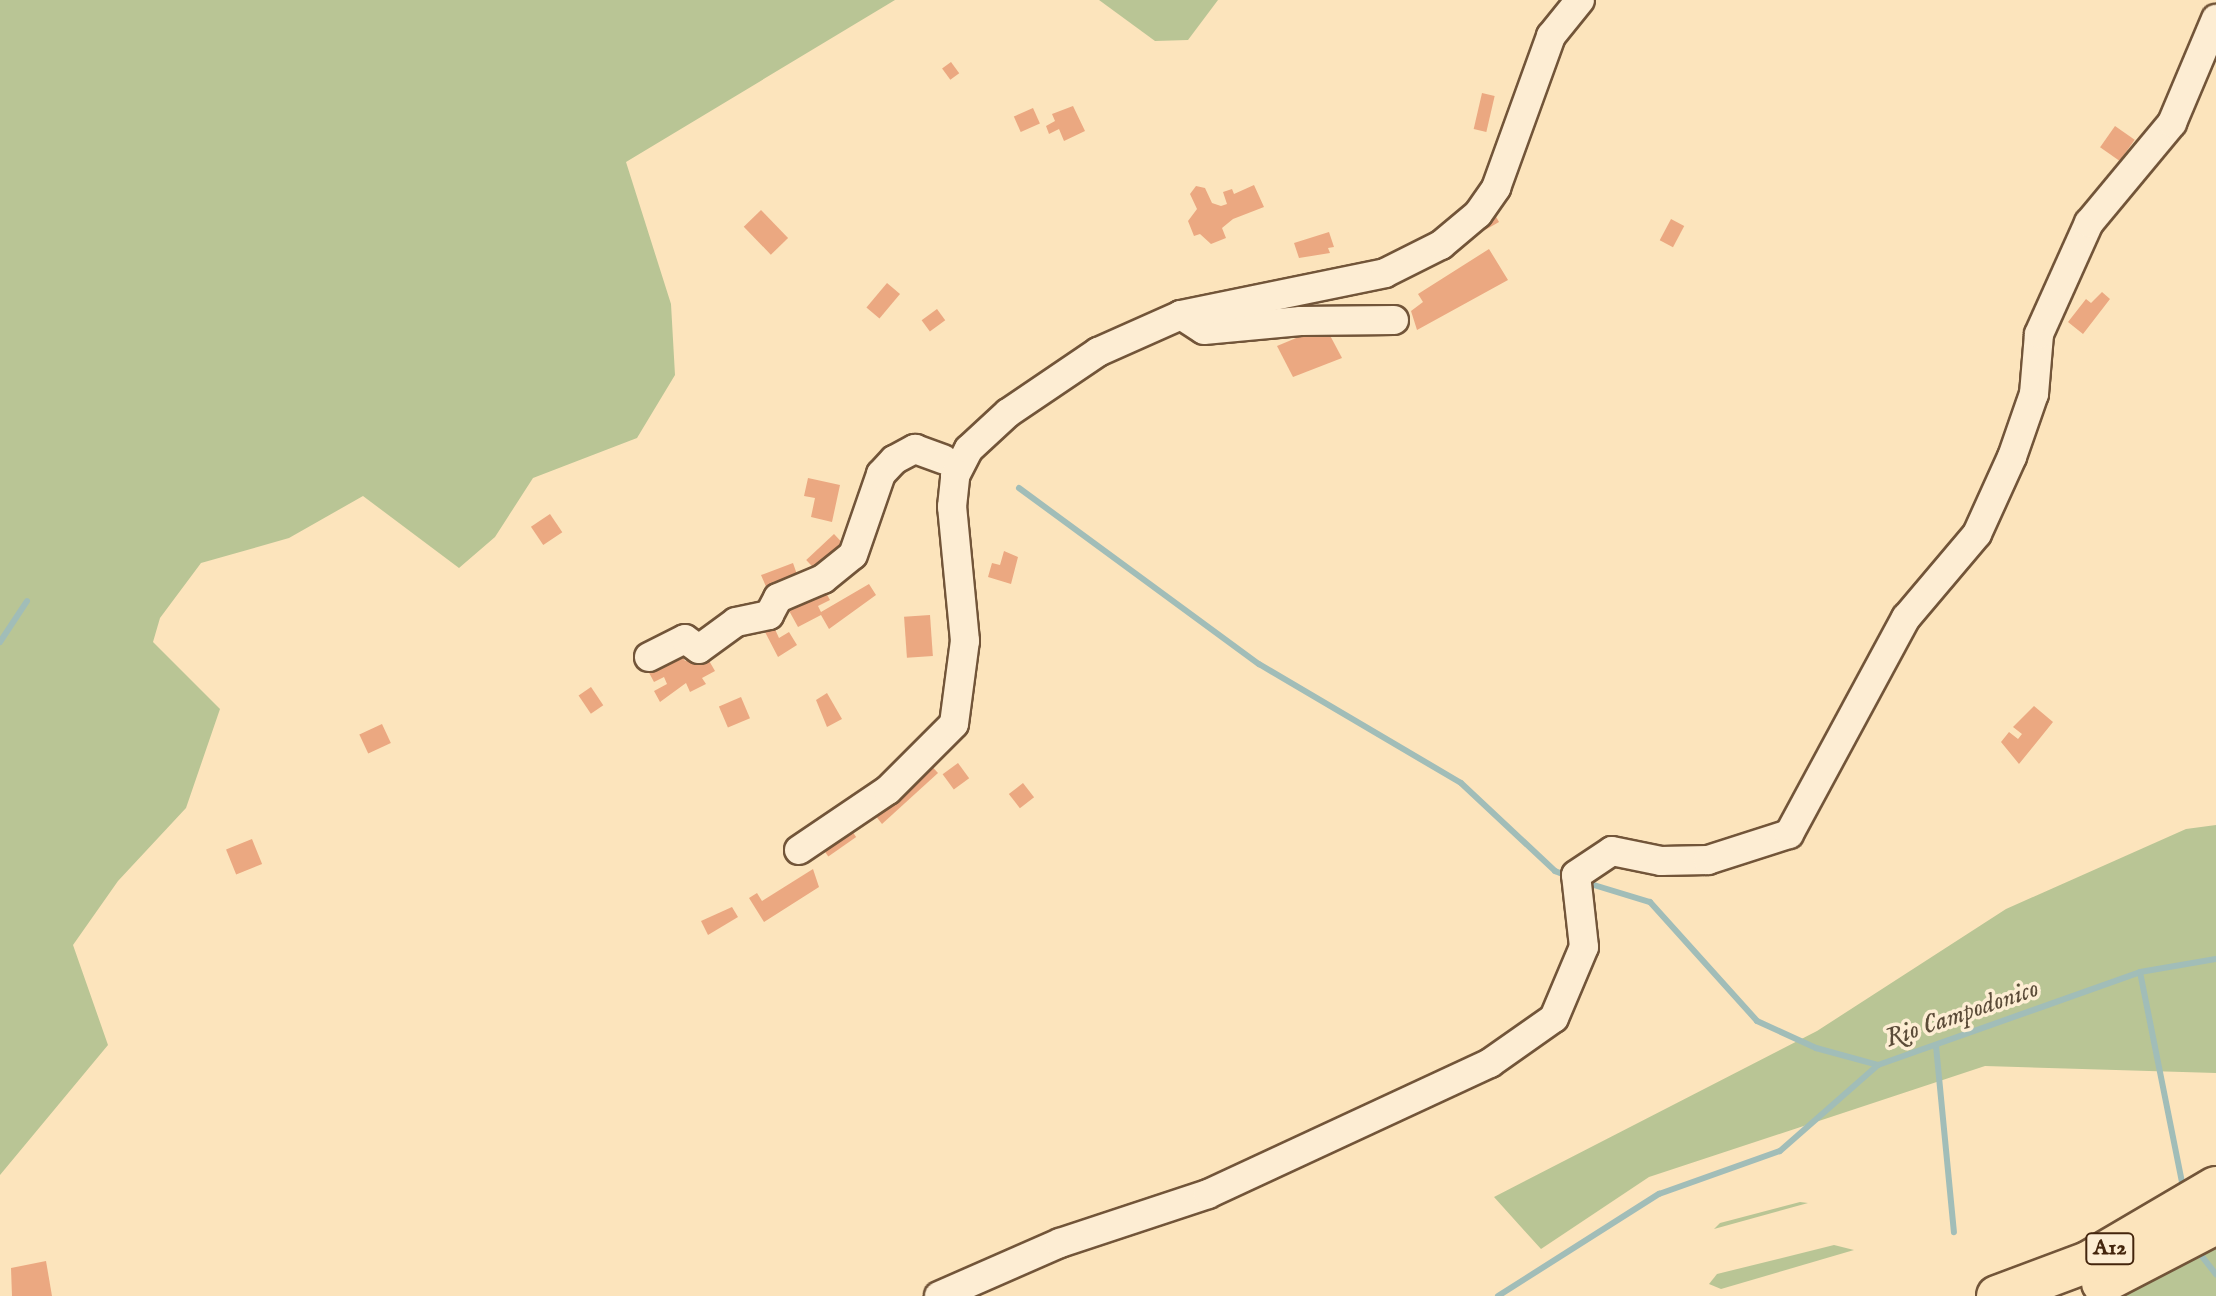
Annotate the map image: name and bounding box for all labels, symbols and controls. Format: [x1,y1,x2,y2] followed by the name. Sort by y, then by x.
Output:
[1881,973,2043,1055] water label: Rio Campodonico
[2084,1231,2136,1267] road number: A12

